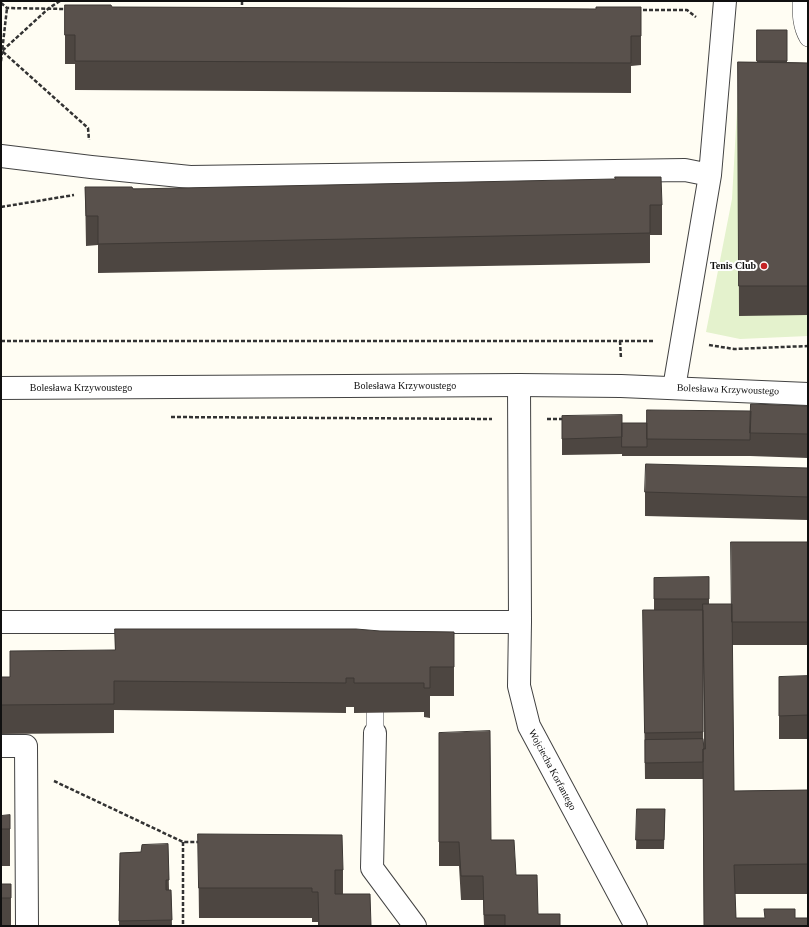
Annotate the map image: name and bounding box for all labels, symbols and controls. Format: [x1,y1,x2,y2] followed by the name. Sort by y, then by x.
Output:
[710,260,756,272] place label: Tenis Club
[759,261,769,271] marker: Tenis Club
[354,380,456,392] street label: Bolesława Krzywoustego
[30,382,132,394] street label: Bolesława Krzywoustego
[677,382,779,398] street label: Bolesława Krzywoustego
[526,727,578,813] street label: Wojciecha Korfantego

